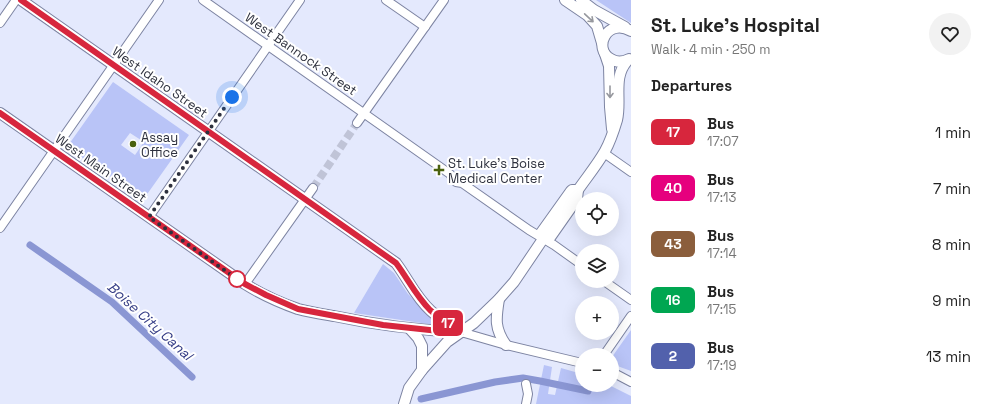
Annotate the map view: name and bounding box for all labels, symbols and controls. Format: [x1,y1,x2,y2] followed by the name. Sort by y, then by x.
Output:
[242,9,360,99] street label: West Bannock Street
[584,13,594,23] one-way arrow
[651,13,820,38] text: St. Luke's Hospital
[929,13,971,55] button: heart
[651,41,770,58] text: Walk · 4 min · 250 m
[109,43,211,121] street label: West Idaho Street
[651,76,732,95] text: Departures
[606,85,614,98] one-way arrow
[222,87,242,107] your location
[707,114,734,133] text: Bus
[666,123,680,141] text: 17
[935,123,971,142] text: 1 min
[141,129,178,161] place label: Assay Office
[52,130,150,206] street label: West Main Street
[707,133,739,150] text: 17:07
[128,139,138,149] marker: Assay Office
[448,155,545,187] place label: St. Luke's Boise Medical Center
[433,164,445,176] marker: St. Luke's Boise Medical Center
[707,170,734,189] text: Bus
[664,179,682,197] text: 40
[933,179,971,198] text: 7 min
[707,189,736,206] text: 17:13
[575,192,619,392] map controls
[575,192,619,236] button: locate
[707,226,734,245] text: Bus
[664,235,682,253] text: 43
[932,235,971,254] text: 8 min
[575,244,619,288] button: layers
[707,245,737,262] text: 17:14
[228,270,246,288] unlabelled marker
[104,278,198,365] water label: Boise City Canal
[707,282,734,301] text: Bus
[666,291,680,309] text: 16
[932,291,971,310] text: 9 min
[575,296,619,340] button: +
[707,301,736,318] text: 17:15
[430,310,466,336] line badge: 17
[441,314,455,332] text: 17
[707,338,734,357] text: Bus
[669,347,677,365] text: 2
[926,347,971,366] text: 13 min
[575,348,619,392] button: −
[707,357,736,374] text: 17:19

